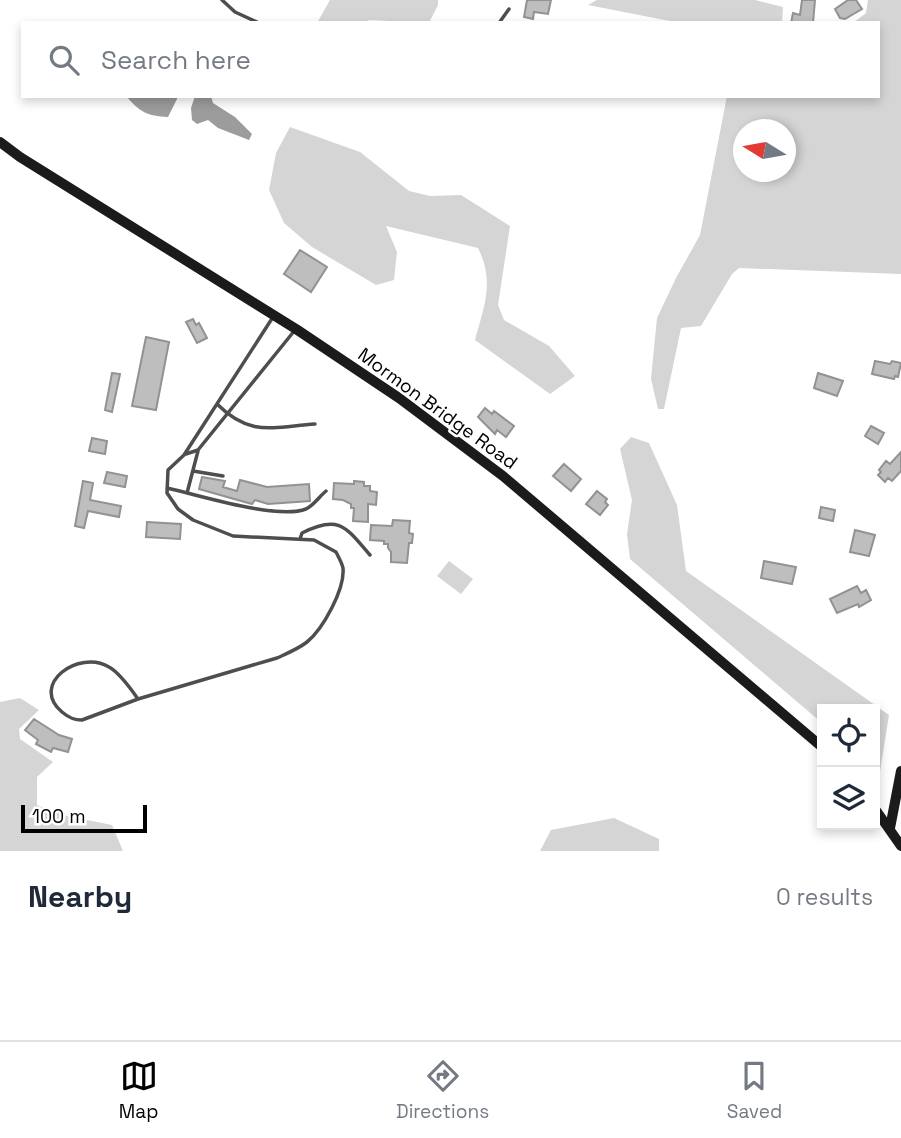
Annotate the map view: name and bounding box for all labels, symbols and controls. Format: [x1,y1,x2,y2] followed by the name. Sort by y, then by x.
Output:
[21,21,880,98] search box
[45,41,83,79] icon: search
[101,43,251,77] text: Search here
[733,119,796,182] north arrow
[353,342,523,475] street label: Mormon Bridge Road
[817,704,880,830] map controls
[817,704,880,767] button: locate
[817,767,880,830] button: layers
[21,802,147,834] scale bar
[32,804,86,829] text: 100 m
[28,877,132,916] text: Nearby
[776,882,873,912] text: 0 results
[119,1057,158,1124] tab: Map
[396,1057,489,1124] tab: Directions
[727,1057,782,1124] tab: Saved

